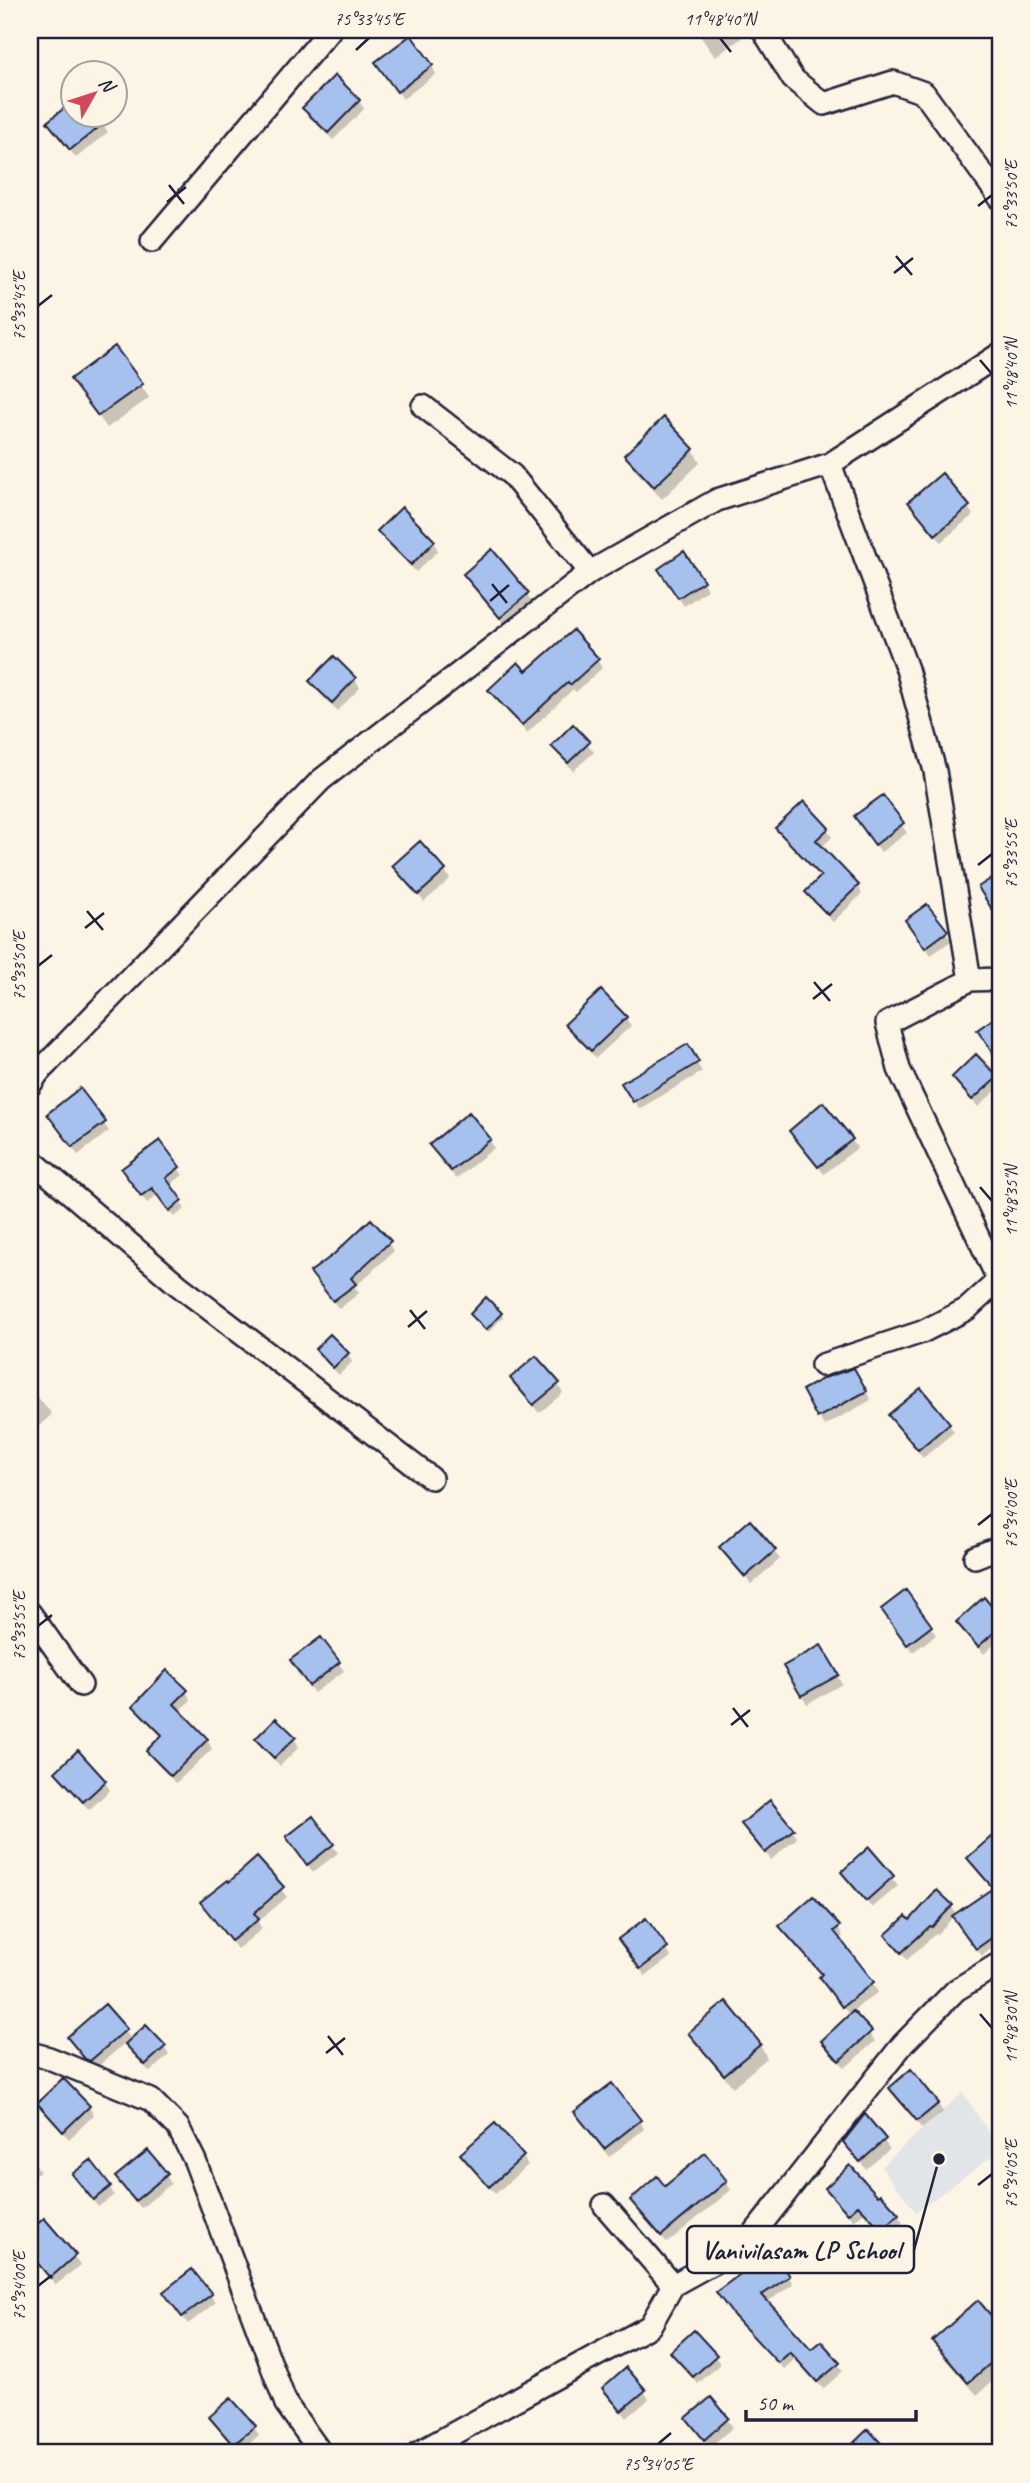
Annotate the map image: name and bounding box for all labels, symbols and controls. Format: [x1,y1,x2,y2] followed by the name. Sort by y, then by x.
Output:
[334,8,406,30] text: 75°33'45"E
[685,8,759,30] text: 11°48'40"N
[60,60,130,130] north arrow
[93,72,121,99] text: N
[1000,158,1022,230] text: 75°33'50"E
[8,269,30,341] text: 75°33'45"E
[1000,335,1022,409] text: 11°48'40"N
[1000,817,1022,889] text: 75°33'55"E
[8,929,30,1001] text: 75°33'50"E
[1000,1162,1022,1236] text: 11°48'35"N
[1000,1477,1022,1549] text: 75°34'00"E
[8,1589,30,1661] text: 75°33'55"E
[1000,1989,1022,2063] text: 11°48'30"N
[1000,2137,1022,2209] text: 75°34'05"E
[687,2226,914,2273] callout: Vanivilasam LP School
[702,2234,905,2267] text: Vanivilasam LP School
[8,2249,30,2321] text: 75°34'00"E
[746,2378,916,2422] scale bar
[757,2390,795,2416] text: 50 m
[623,2453,695,2475] text: 75°34'05"E

